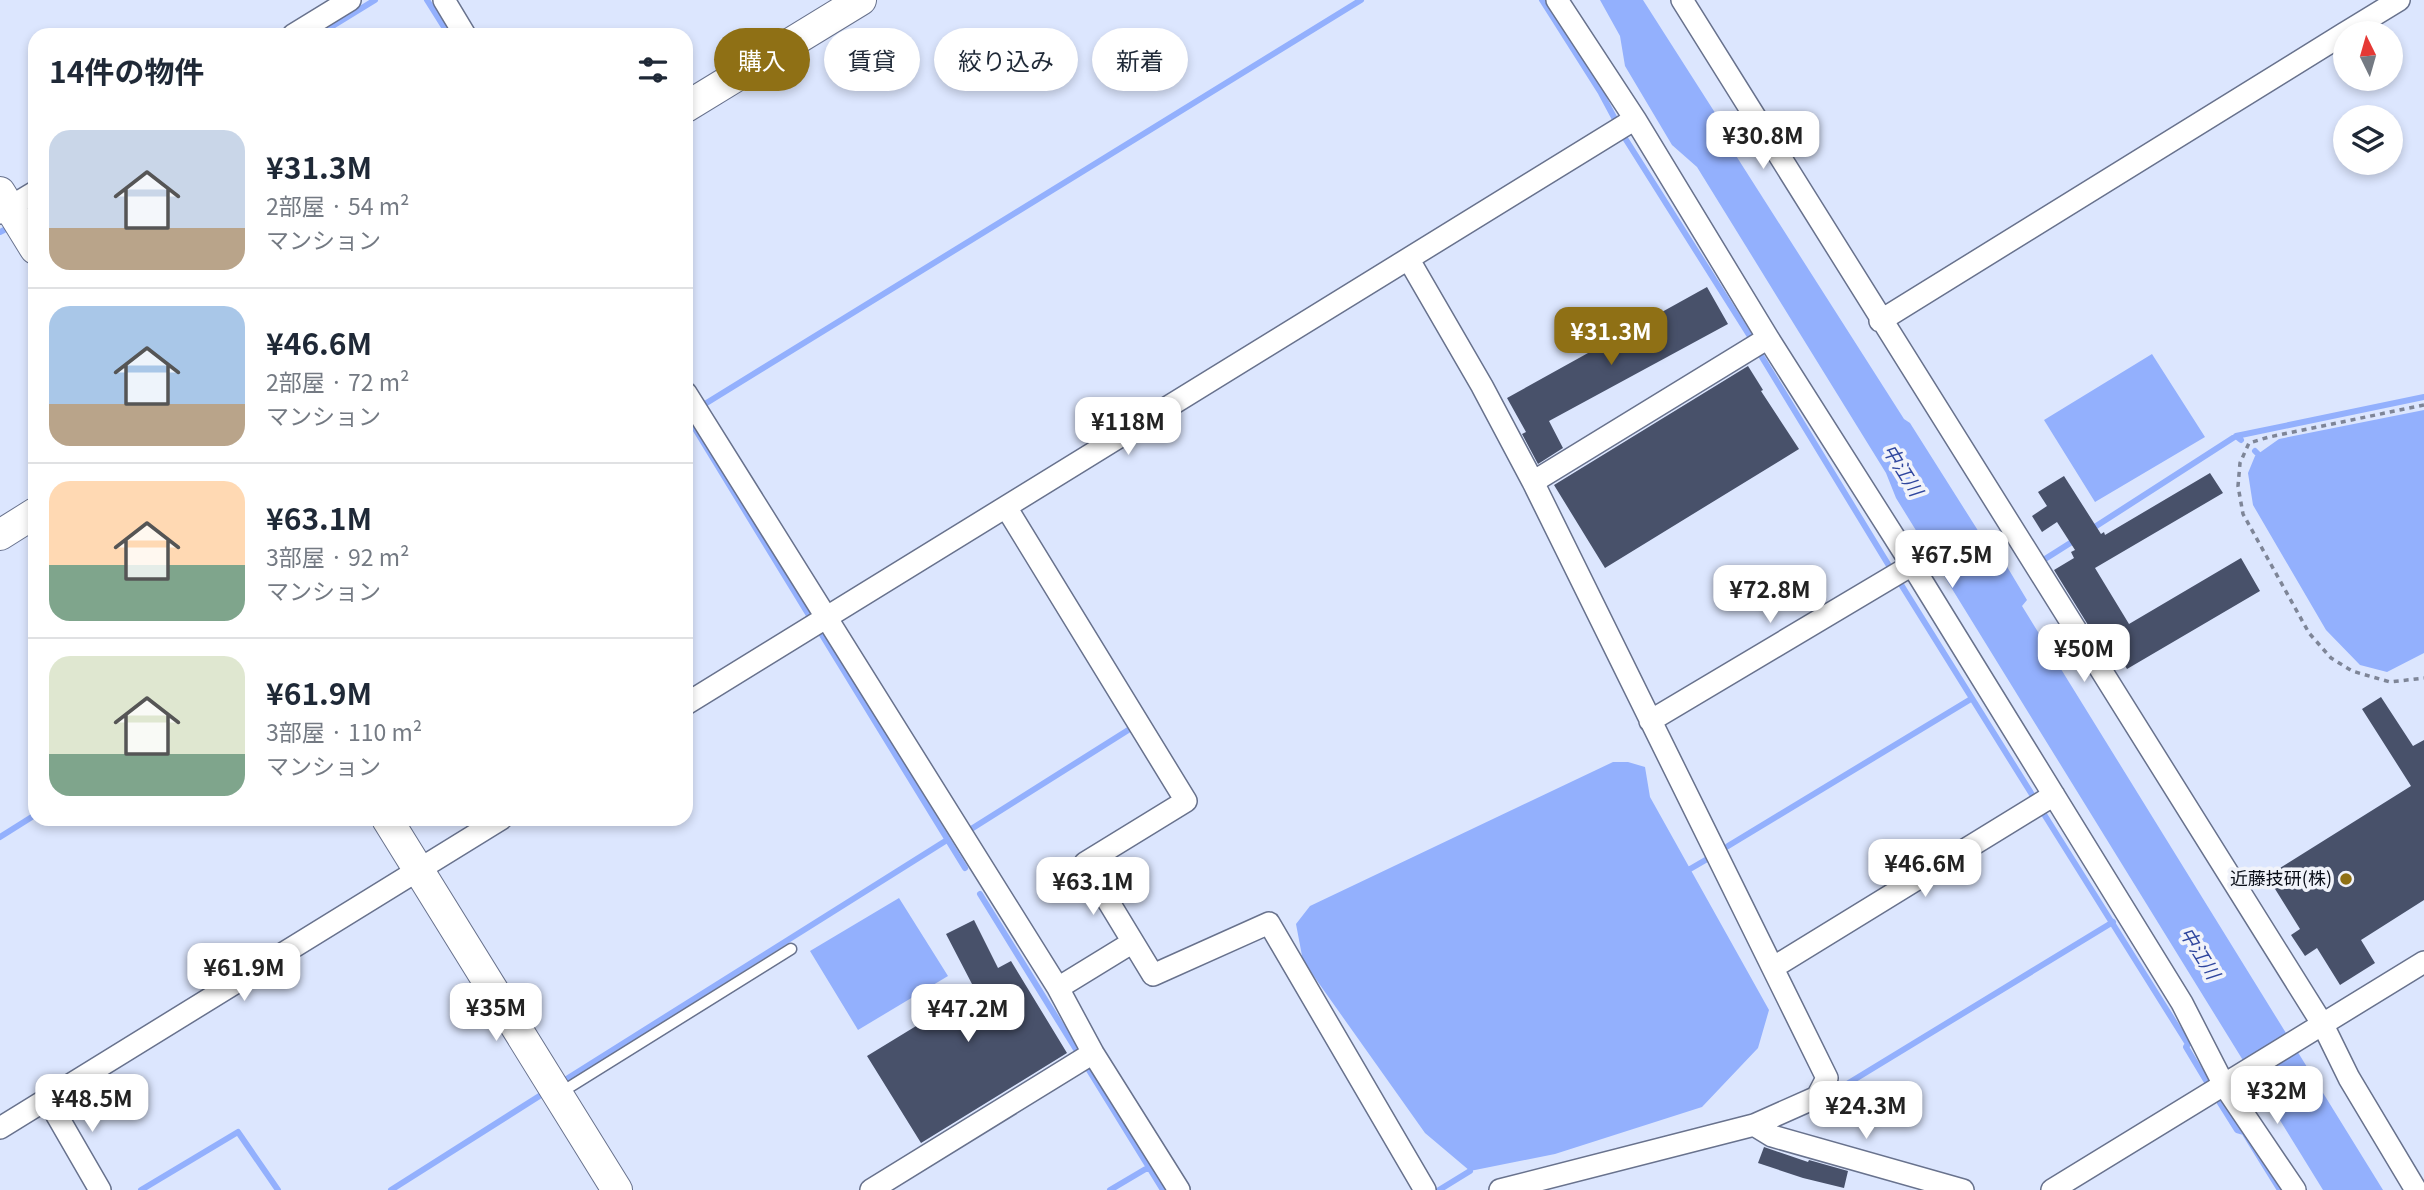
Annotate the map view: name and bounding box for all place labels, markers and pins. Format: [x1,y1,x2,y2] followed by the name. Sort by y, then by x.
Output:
[1706,111,1820,171] pin: ¥30.8M
[1554,308,1668,367] pin: ¥31.3M
[1079,398,1177,457] pin: ¥118M
[1895,530,2009,590] pin: ¥67.5M
[1713,566,1827,625] pin: ¥72.8M
[2043,624,2125,684] pin: ¥50M
[1868,839,1982,899] pin: ¥46.6M
[1036,858,1150,917] pin: ¥63.1M
[2230,864,2332,890] place label: 近藤技研(株)
[2338,871,2354,887] marker: 近藤技研(株)
[187,944,301,1003] pin: ¥61.9M
[455,984,537,1043] pin: ¥35M
[911,984,1025,1044] pin: ¥47.2M
[2236,1066,2318,1126] pin: ¥32M
[35,1074,149,1134] pin: ¥48.5M
[1809,1082,1923,1141] pin: ¥24.3M

